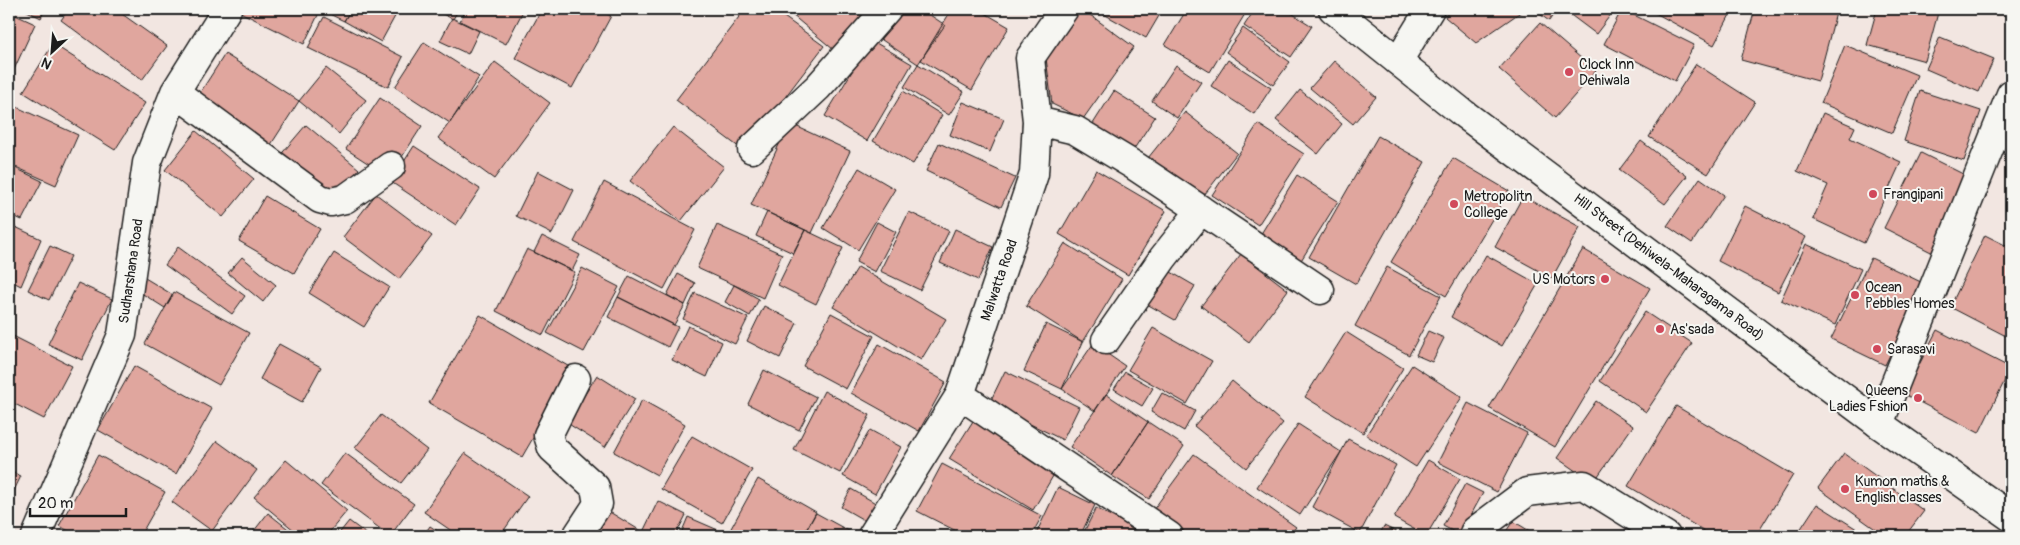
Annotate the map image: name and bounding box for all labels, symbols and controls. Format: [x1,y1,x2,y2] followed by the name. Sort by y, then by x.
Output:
[28,28,78,78] north arrow
[39,54,55,73] text: N
[1579,56,1634,89] place label: Clock Inn Dehiwala
[1563,66,1575,78] marker: Clock Inn Dehiwala
[1883,186,1944,203] place label: Frangipani
[1464,188,1533,221] place label: Metropolitn College
[1867,188,1879,200] marker: Frangipani
[1570,190,1768,344] street label: Hill Street (Dehiwela-Maharagama Road)
[1448,198,1460,210] marker: Metropolitn College
[115,217,147,324] street label: Sudharshana Road
[977,237,1021,323] street label: Malwatta Road
[1533,271,1596,288] place label: US Motors
[1599,273,1611,285] marker: US Motors
[1865,279,1955,312] place label: Ocean Pebbles Homes
[1849,289,1861,301] marker: Ocean Pebbles Homes
[1670,321,1714,338] place label: As'sada
[1654,323,1666,335] marker: As'sada
[1887,341,1935,358] place label: Sarasavi
[1871,343,1883,355] marker: Sarasavi
[1829,382,1909,415] place label: Queens Ladies Fshion
[1912,392,1924,404] marker: Queens Ladies Fshion
[1855,473,1950,506] place label: Kumon maths & English classes
[1839,483,1851,495] marker: Kumon maths & English classes
[30,485,126,517] scale bar
[38,494,73,513] text: 20 m

